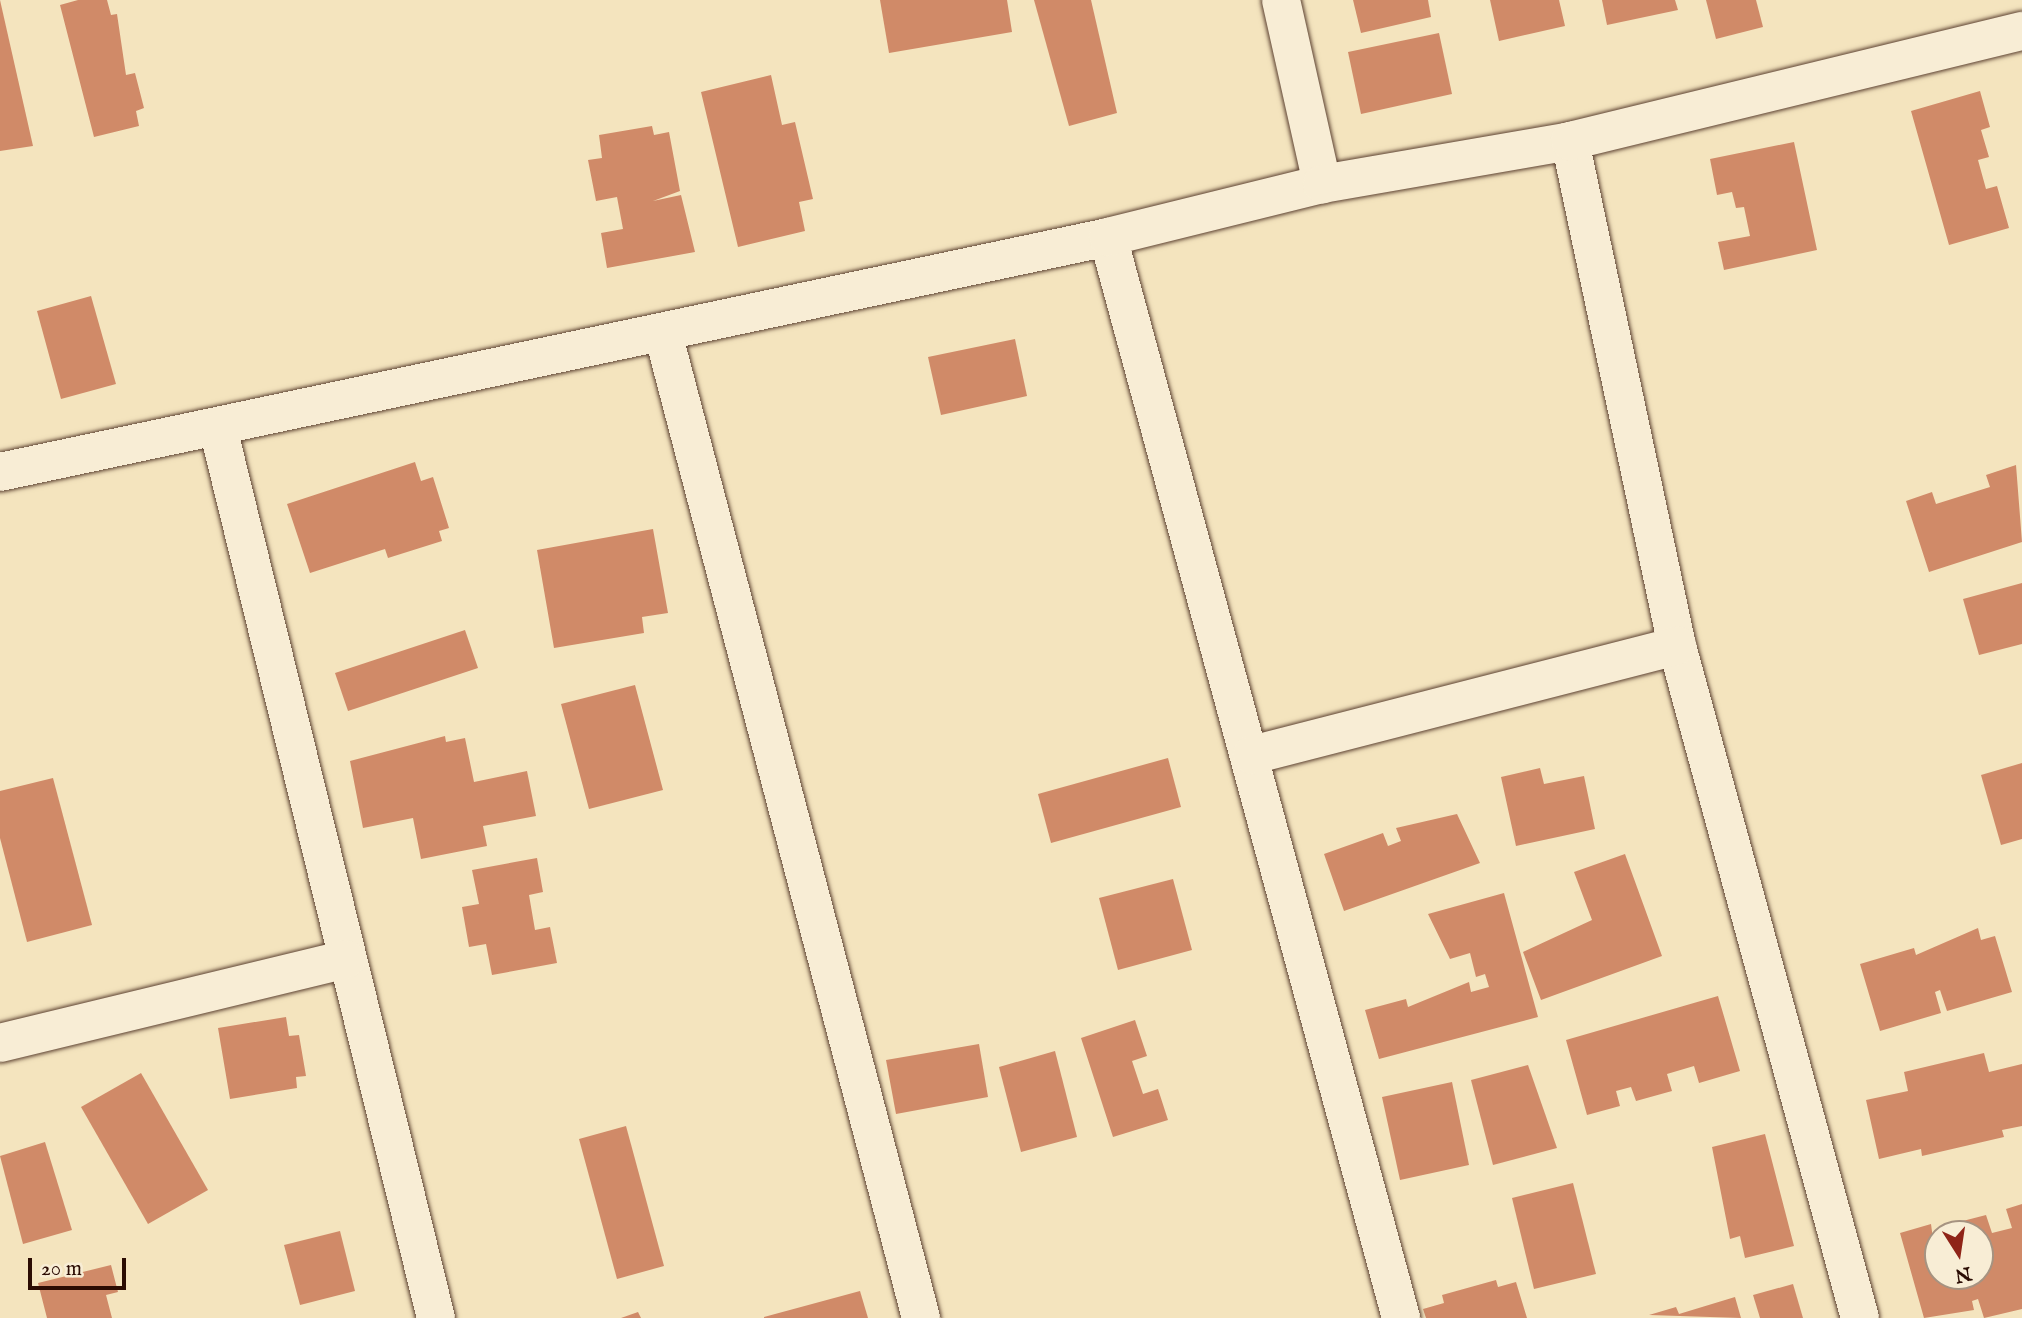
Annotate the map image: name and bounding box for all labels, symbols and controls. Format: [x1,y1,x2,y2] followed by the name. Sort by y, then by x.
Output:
[1924,1220,1994,1290] north arrow
[32,1244,130,1288] scale bar
[41,1256,82,1283] text: 20 m
[1952,1260,1973,1287] text: N

